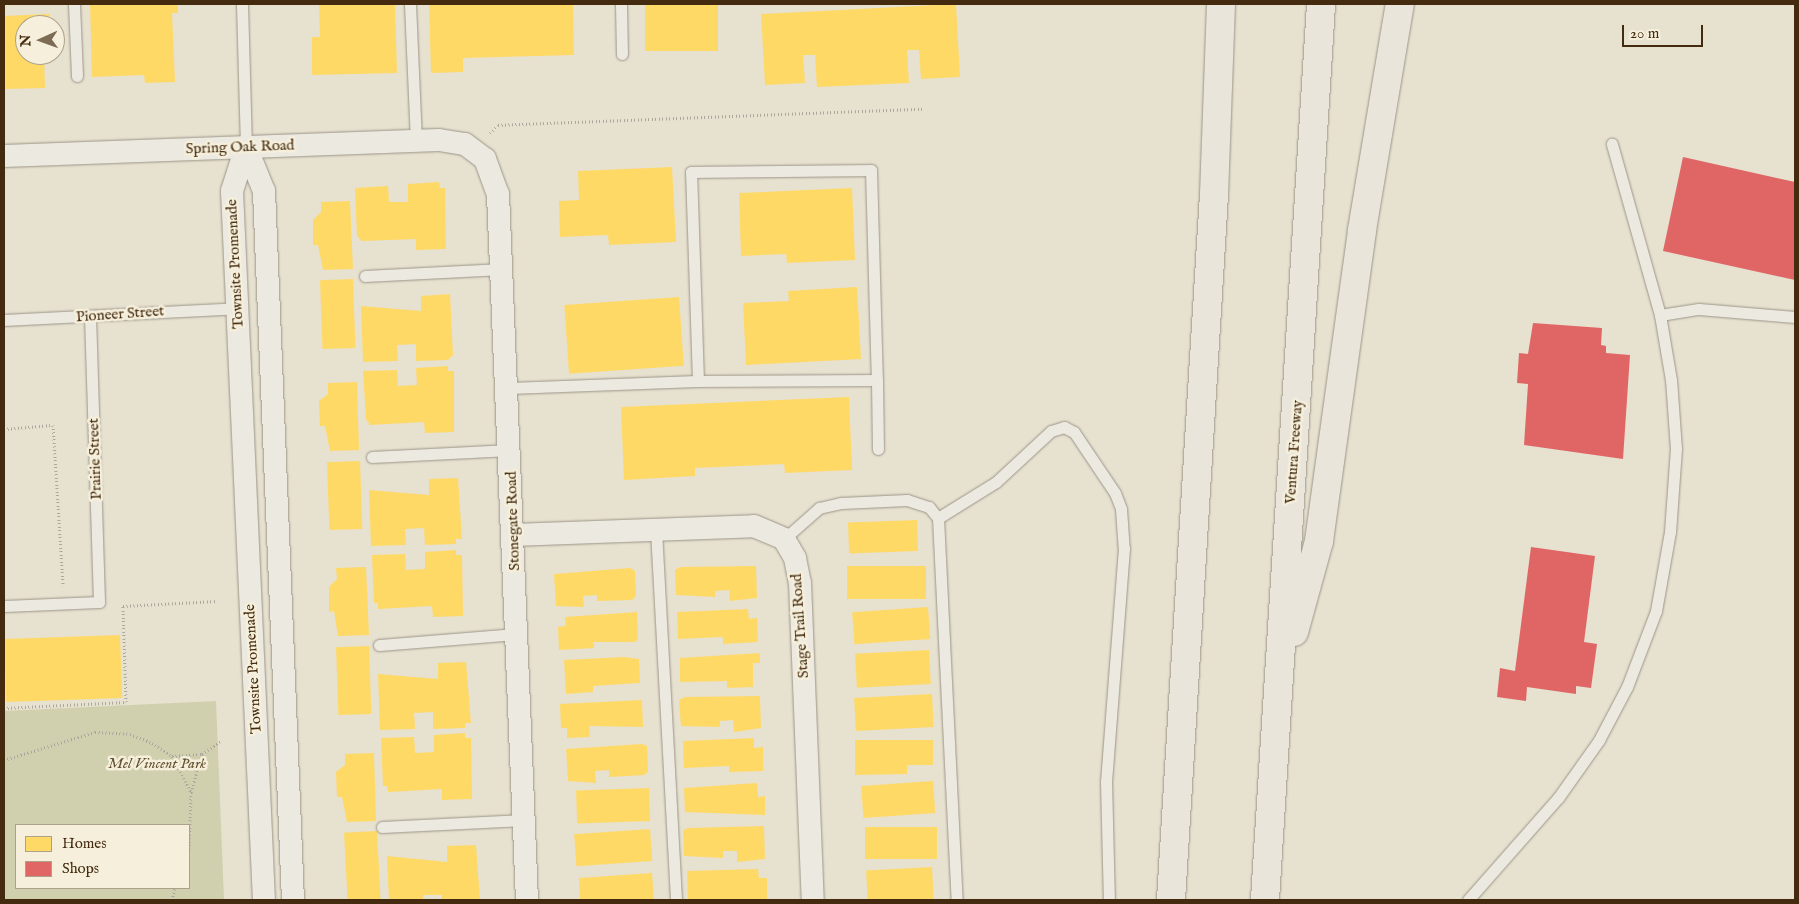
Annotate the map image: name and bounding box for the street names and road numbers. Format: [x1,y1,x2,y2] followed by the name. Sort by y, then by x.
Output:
[185,136,295,158] street label: Spring Oak Road
[223,199,247,329] street label: Townsite Promenade
[75,302,165,326] street label: Pioneer Street
[1281,399,1307,505] street label: Ventura Freeway
[85,418,105,500] street label: Prairie Street
[502,471,524,571] street label: Stonegate Road
[787,573,813,679] street label: Stage Trail Road
[241,604,265,734] street label: Townsite Promenade

